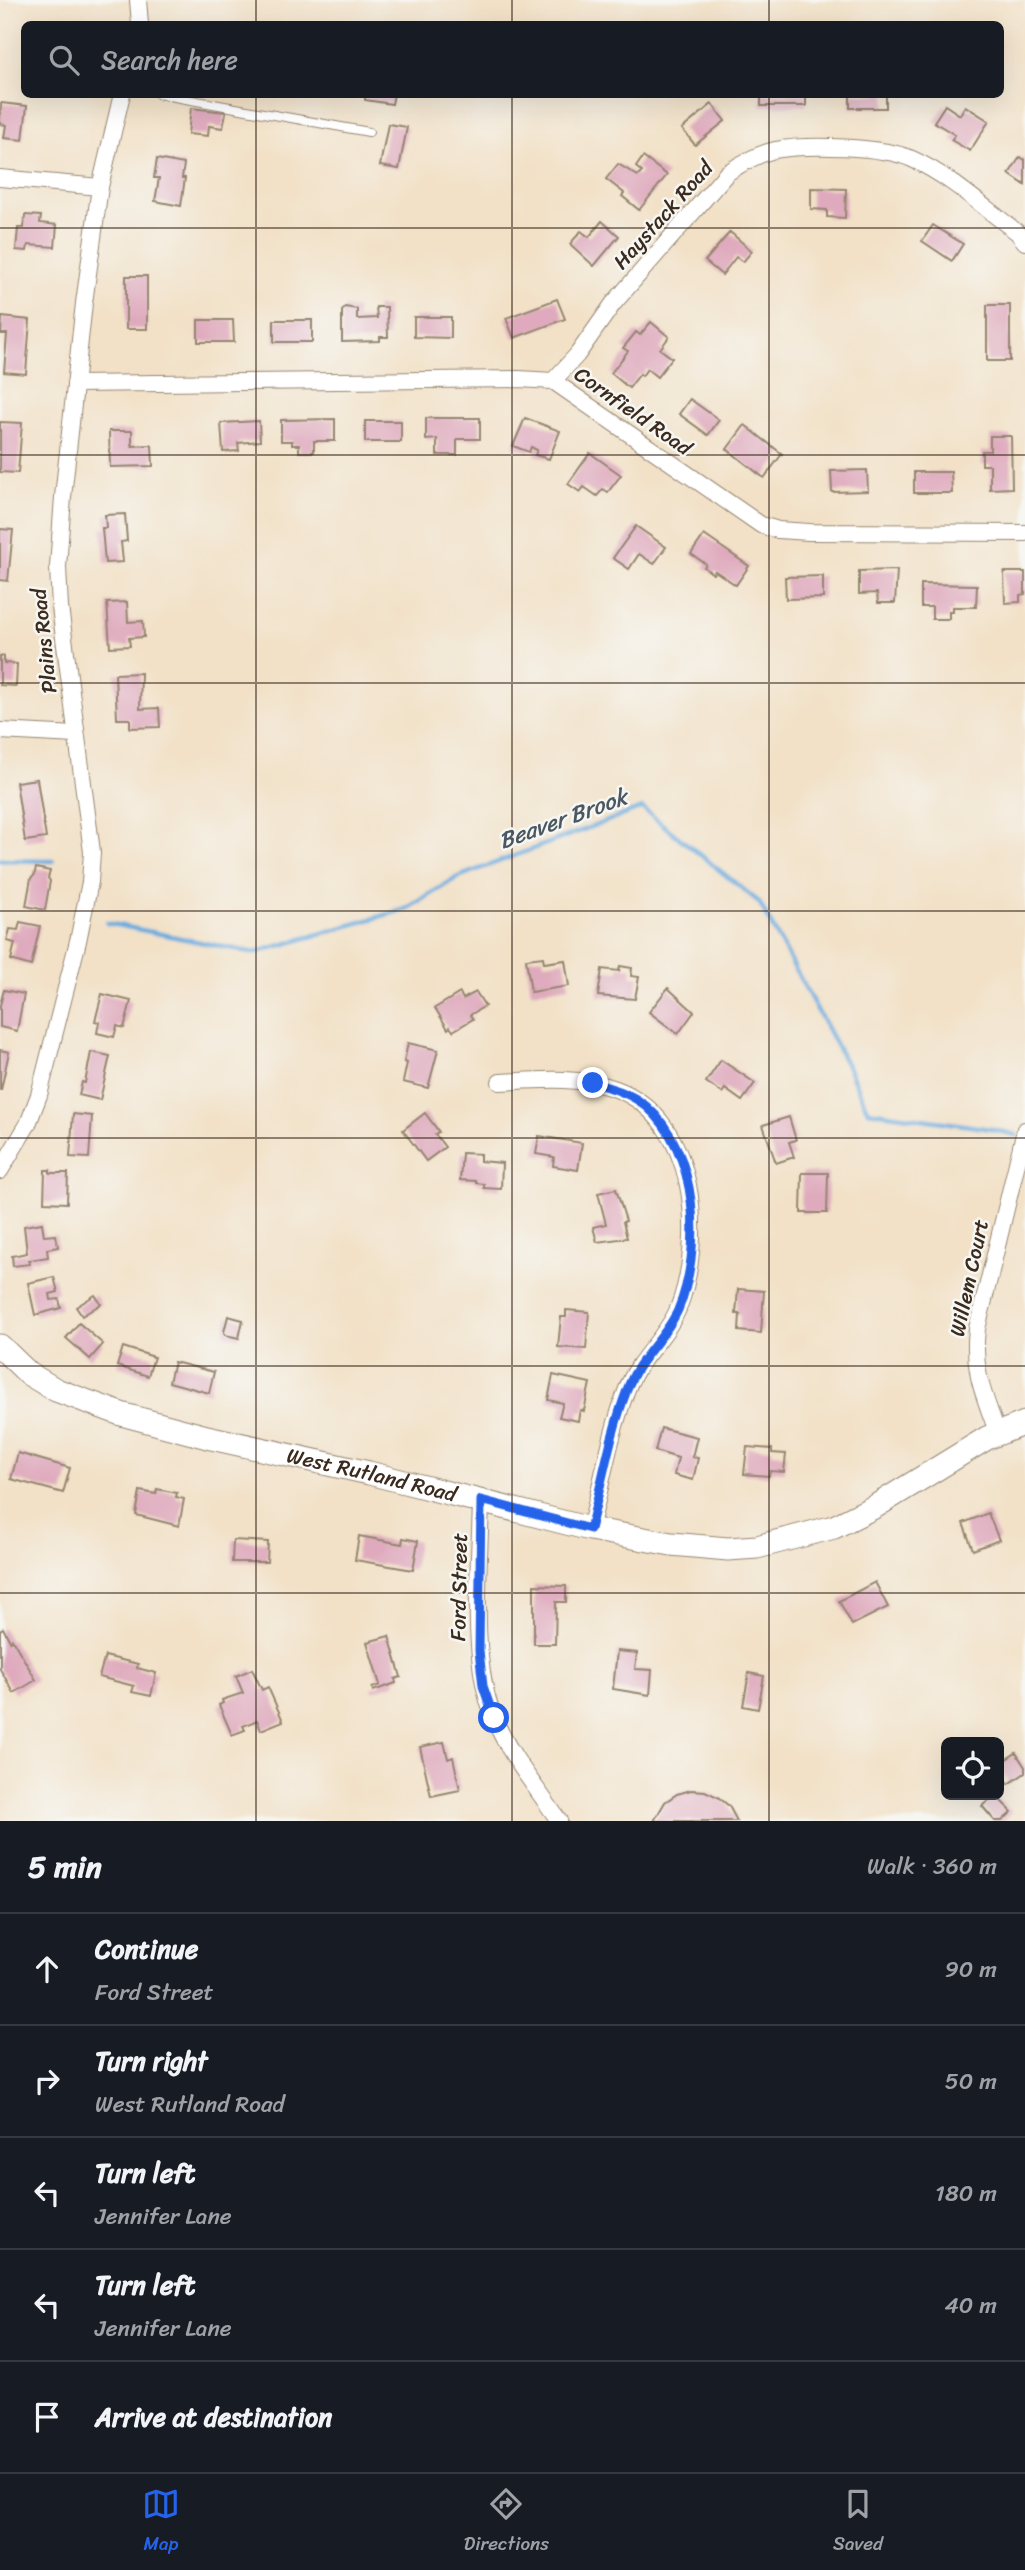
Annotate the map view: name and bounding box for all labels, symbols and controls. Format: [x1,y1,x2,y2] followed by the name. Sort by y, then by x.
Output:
[21,21,1004,98] search box
[101,37,238,83] text: Search here
[45,41,83,79] icon: search
[603,150,724,279] street label: Haystack Road
[566,356,702,467] street label: Cornfield Road
[19,585,68,695] street label: Plains Road
[493,776,636,861] water label: Beaver Brook
[577,1067,608,1098] route end
[938,1216,1000,1340] street label: Willem Court
[283,1436,462,1514] street label: West Rutland Road
[439,1533,479,1641] street label: Ford Street
[478,1702,509,1733] route start
[941,1737,1004,1800] map controls
[941,1737,1004,1800] button: locate
[28,1840,102,1894] text: 5 min
[867,1846,997,1887] text: Walk · 360 m
[95,1926,198,1972] text: Continue
[945,1949,997,1990] text: 90 m
[28,1950,66,1988] icon: ahead
[95,1972,214,2013] text: Ford Street
[95,2038,208,2084] text: Turn right
[945,2061,997,2102] text: 50 m
[28,2062,66,2100] icon: right
[95,2084,285,2125] text: West Rutland Road
[95,2150,195,2196] text: Turn left
[935,2173,997,2214] text: 180 m
[28,2174,66,2212] icon: left
[95,2196,232,2237] text: Jennifer Lane
[95,2262,195,2308] text: Turn left
[944,2285,997,2326] text: 40 m
[28,2286,66,2324] icon: left
[95,2308,232,2349] text: Jennifer Lane
[95,2394,332,2440] text: Arrive at destination
[28,2398,66,2436] icon: arrive
[142,2485,180,2560] tab: Map
[464,2485,549,2560] tab: Directions
[833,2485,883,2560] tab: Saved

